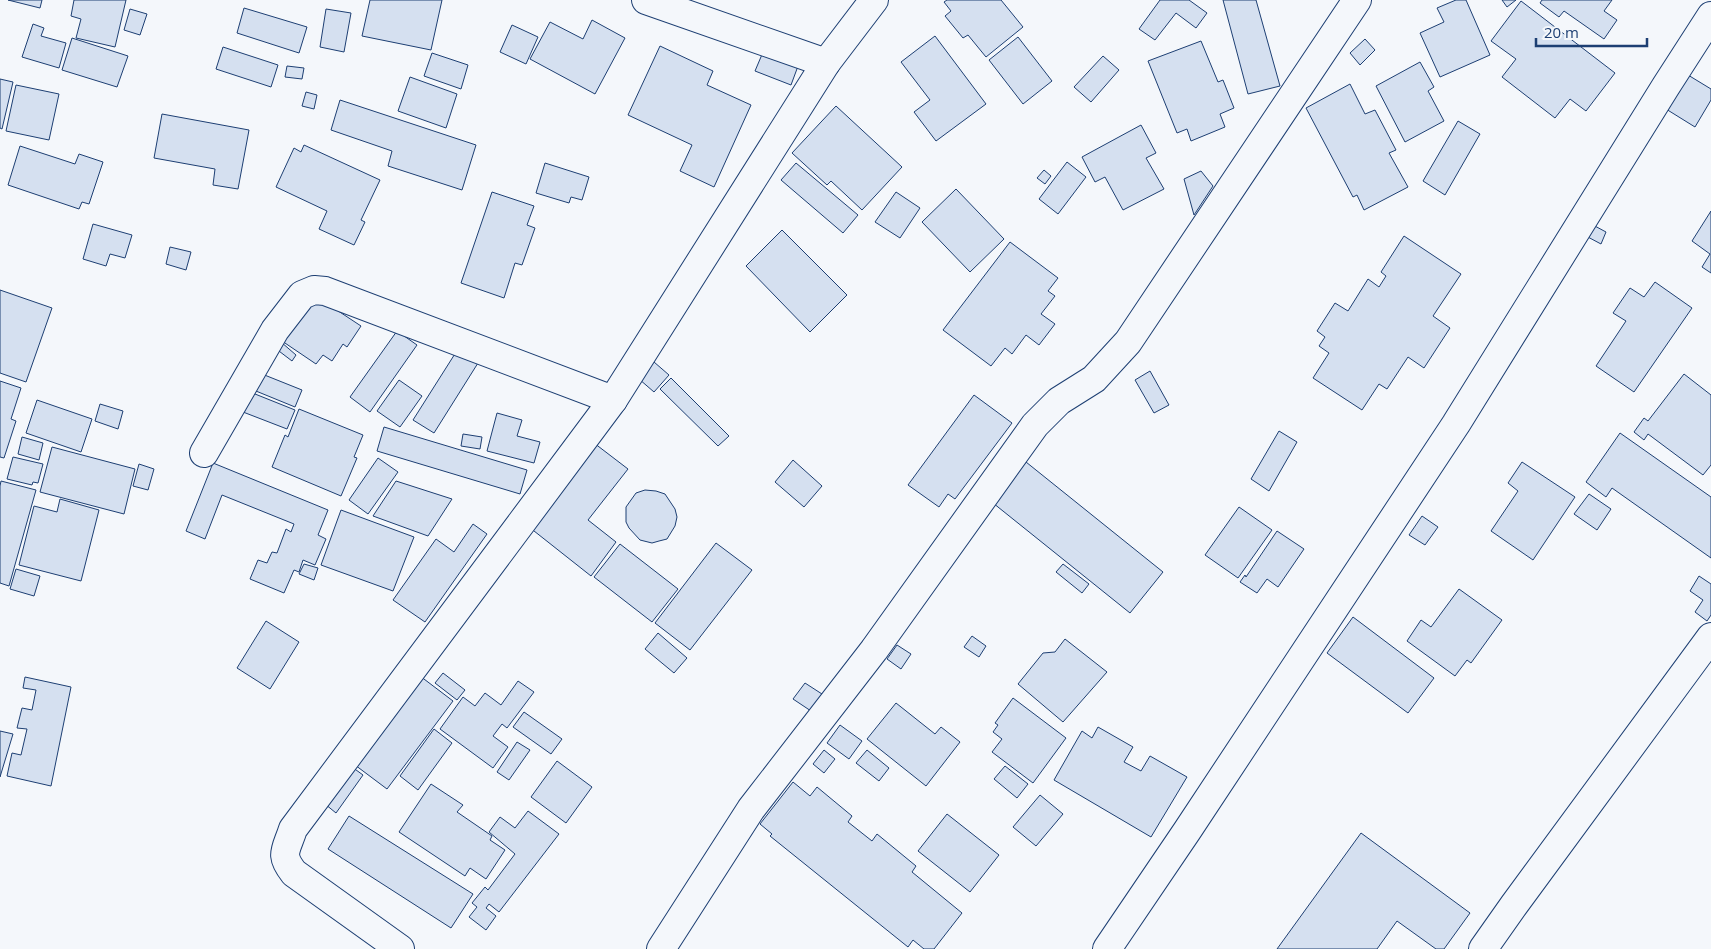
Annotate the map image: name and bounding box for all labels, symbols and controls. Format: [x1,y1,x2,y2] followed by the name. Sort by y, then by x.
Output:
[1536,15,1647,47] scale bar
[1544,22,1579,42] text: 20 m

